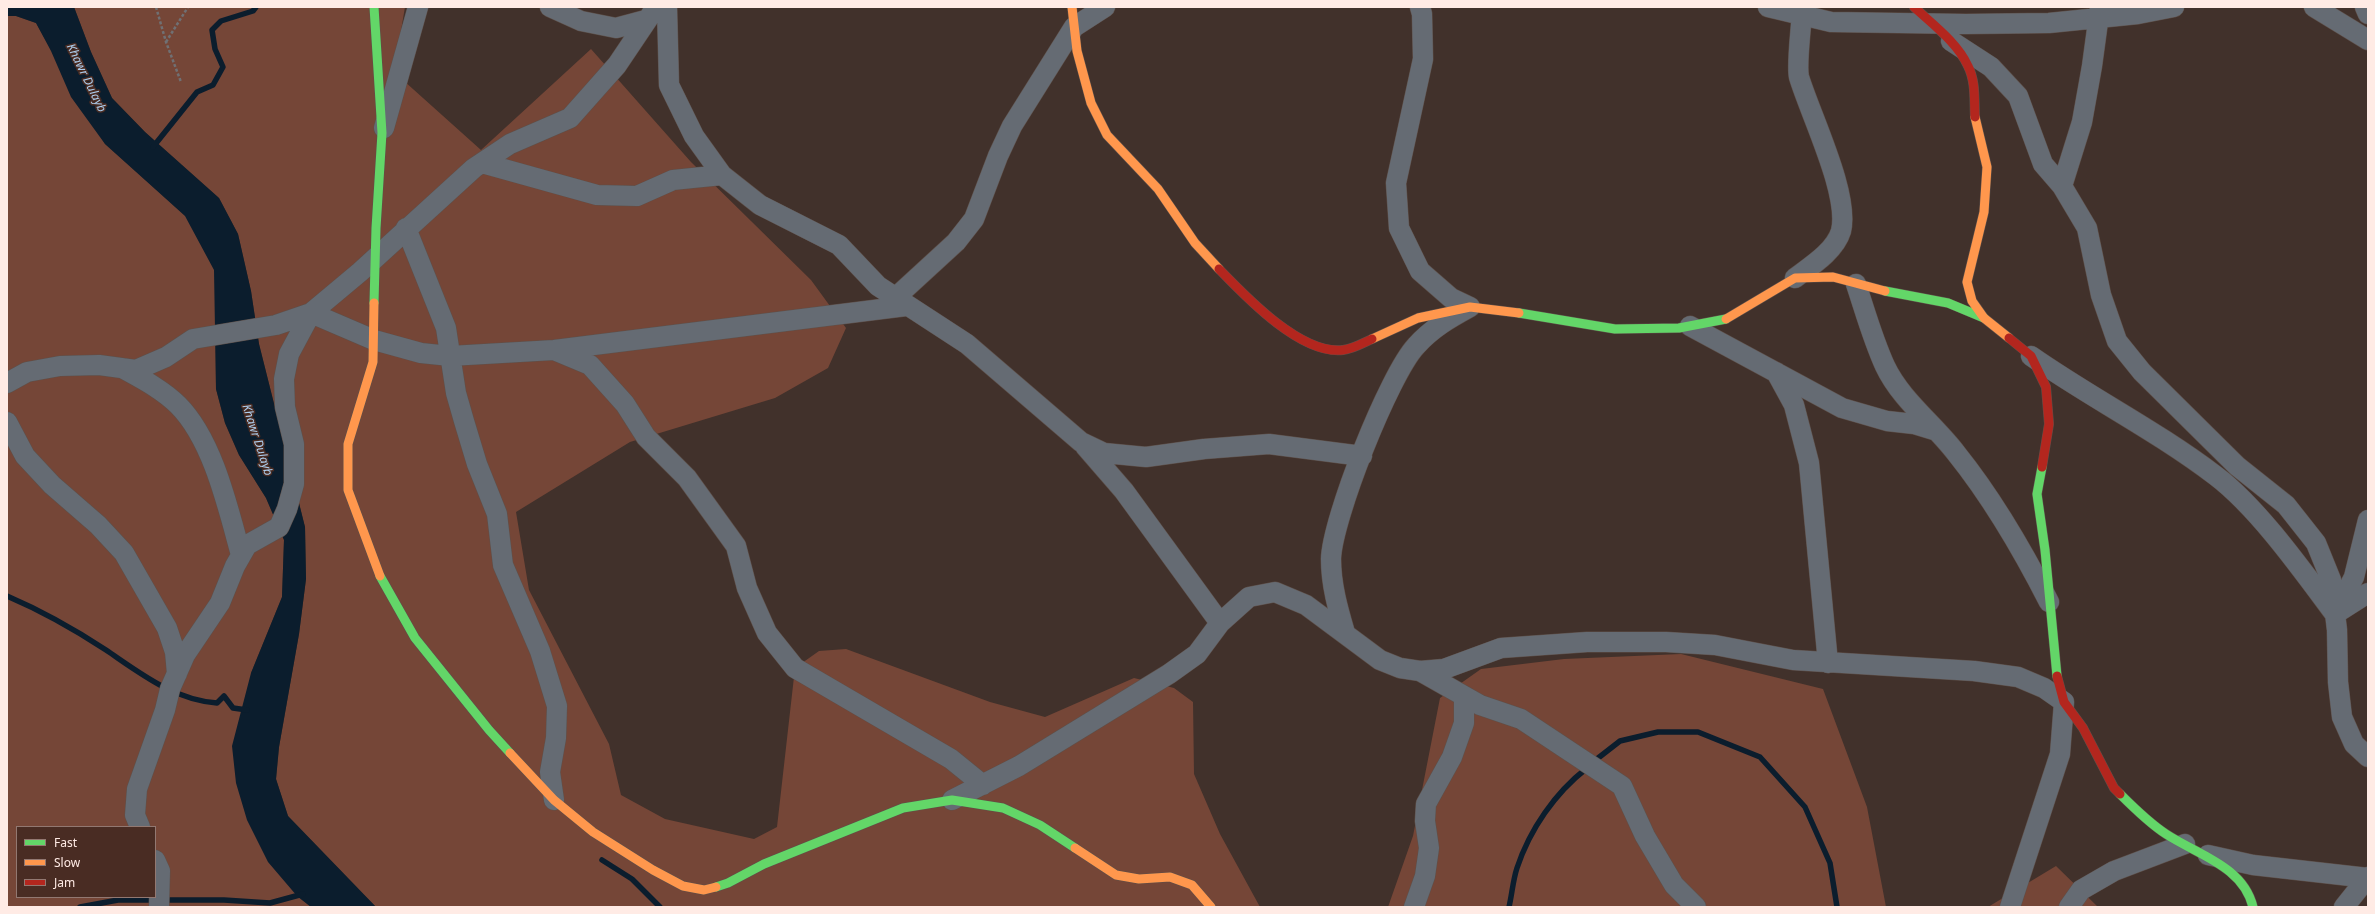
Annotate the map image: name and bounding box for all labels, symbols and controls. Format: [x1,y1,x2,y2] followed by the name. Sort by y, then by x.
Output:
[63,41,109,115] water label: Khawr Dulayb
[239,402,275,478] water label: Khawr Dulayb
[16,826,156,898] legend
[54,834,77,851] text: Fast
[54,854,80,871] text: Slow
[54,874,75,891] text: Jam

